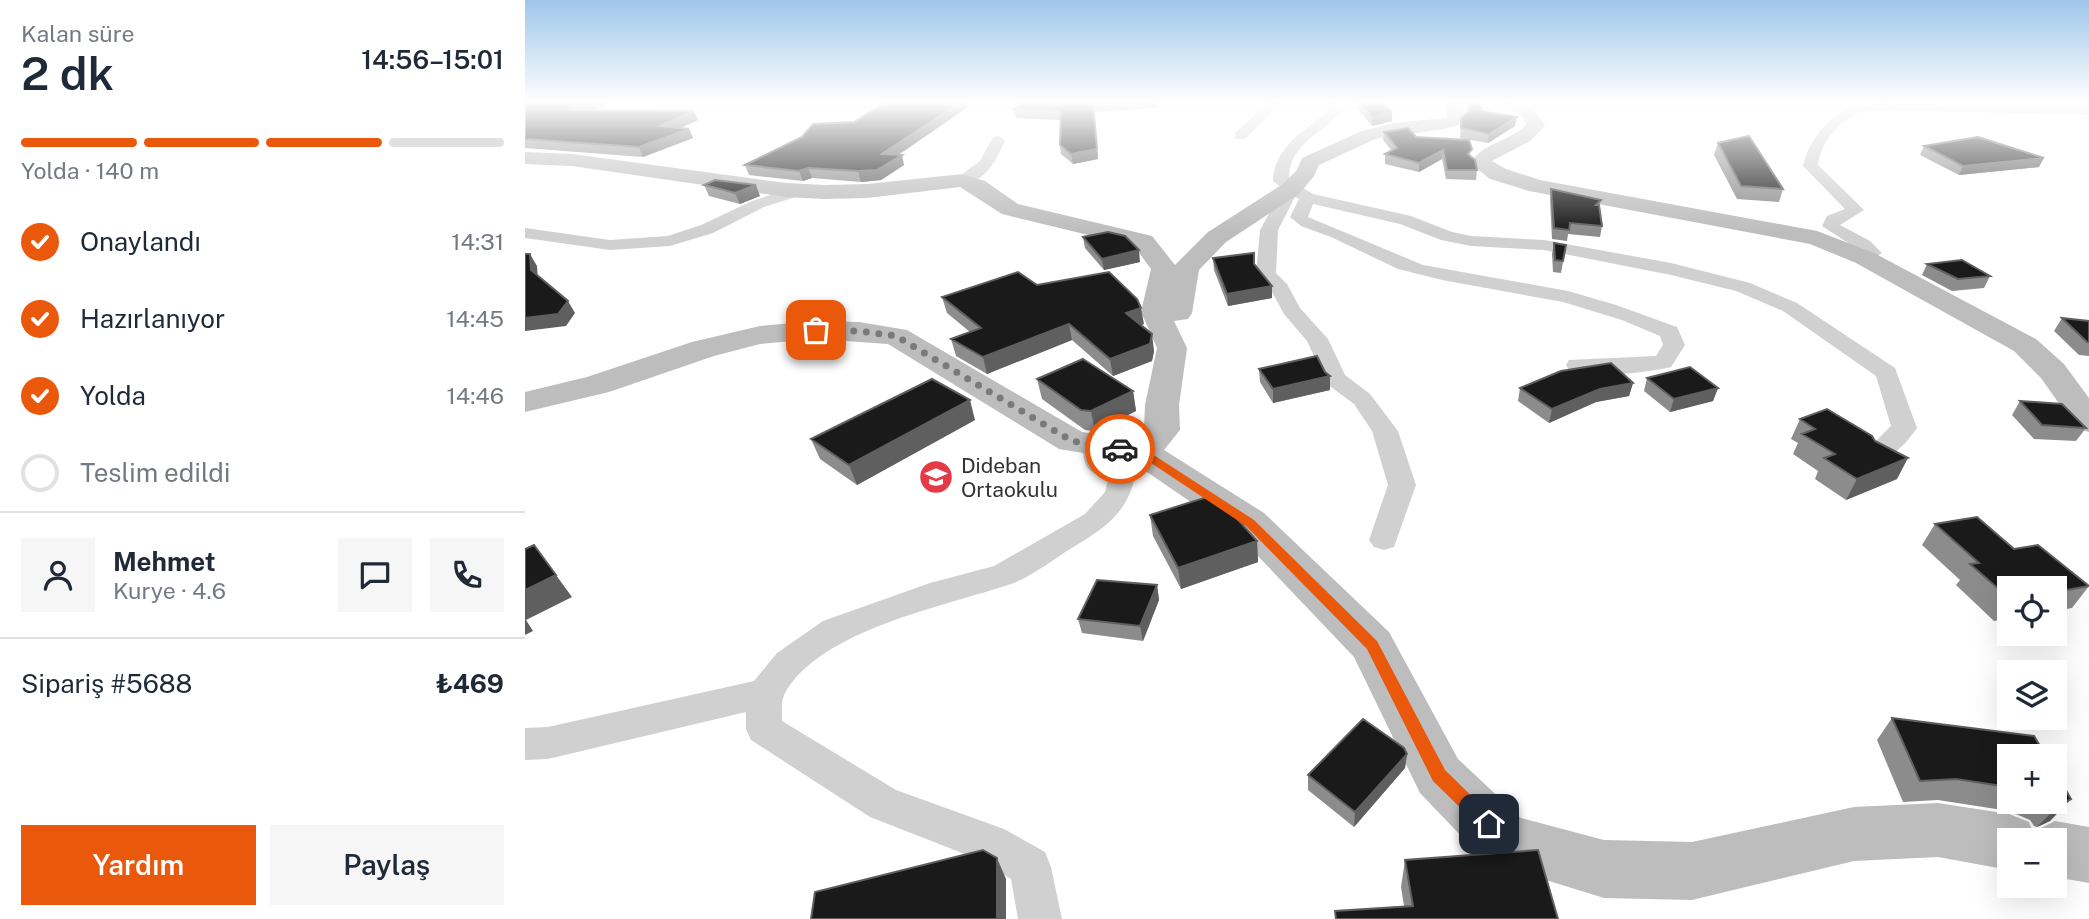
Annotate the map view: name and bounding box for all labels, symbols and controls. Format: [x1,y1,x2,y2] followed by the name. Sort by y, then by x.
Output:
[21,20,135,47] text: Kalan süre
[361,44,504,75] text: 14:56–15:01
[21,46,114,100] text: 2 dk
[21,157,159,184] text: Yolda · 140 m
[21,223,59,261] icon: check
[80,226,201,257] text: Onaylandı
[451,228,504,255] text: 14:31
[21,300,59,338] icon: check
[786,300,846,360] pin
[80,303,225,334] text: Hazırlanıyor
[446,305,504,332] text: 14:45
[797,311,835,349] icon: bag
[21,377,59,415] icon: check
[80,380,146,411] text: Yolda
[446,382,504,409] text: 14:46
[1085,414,1155,484] courier
[1101,430,1139,468] icon: car
[961,453,1058,502] place label: Dideban Ortaokulu
[80,457,230,488] text: Teslim edildi
[917,458,955,496] school or university icon: Dideban Ortaokulu
[21,538,95,612] button: person
[338,538,412,612] button: chat
[430,538,504,612] button: phone
[113,546,216,577] text: Mehmet
[1997,576,2067,898] map controls
[1997,576,2067,646] button: locate
[113,577,226,604] text: Kurye · 4.6
[1997,660,2067,730] button: layers
[21,668,192,699] text: Sipariş #5688
[436,668,504,699] text: ₺469
[1997,744,2067,814] button: +
[1459,794,1519,854] pin
[1470,805,1508,843] icon: home
[21,825,256,905] button: Yardım
[270,825,504,905] button: Paylaş
[1997,828,2067,898] button: −

